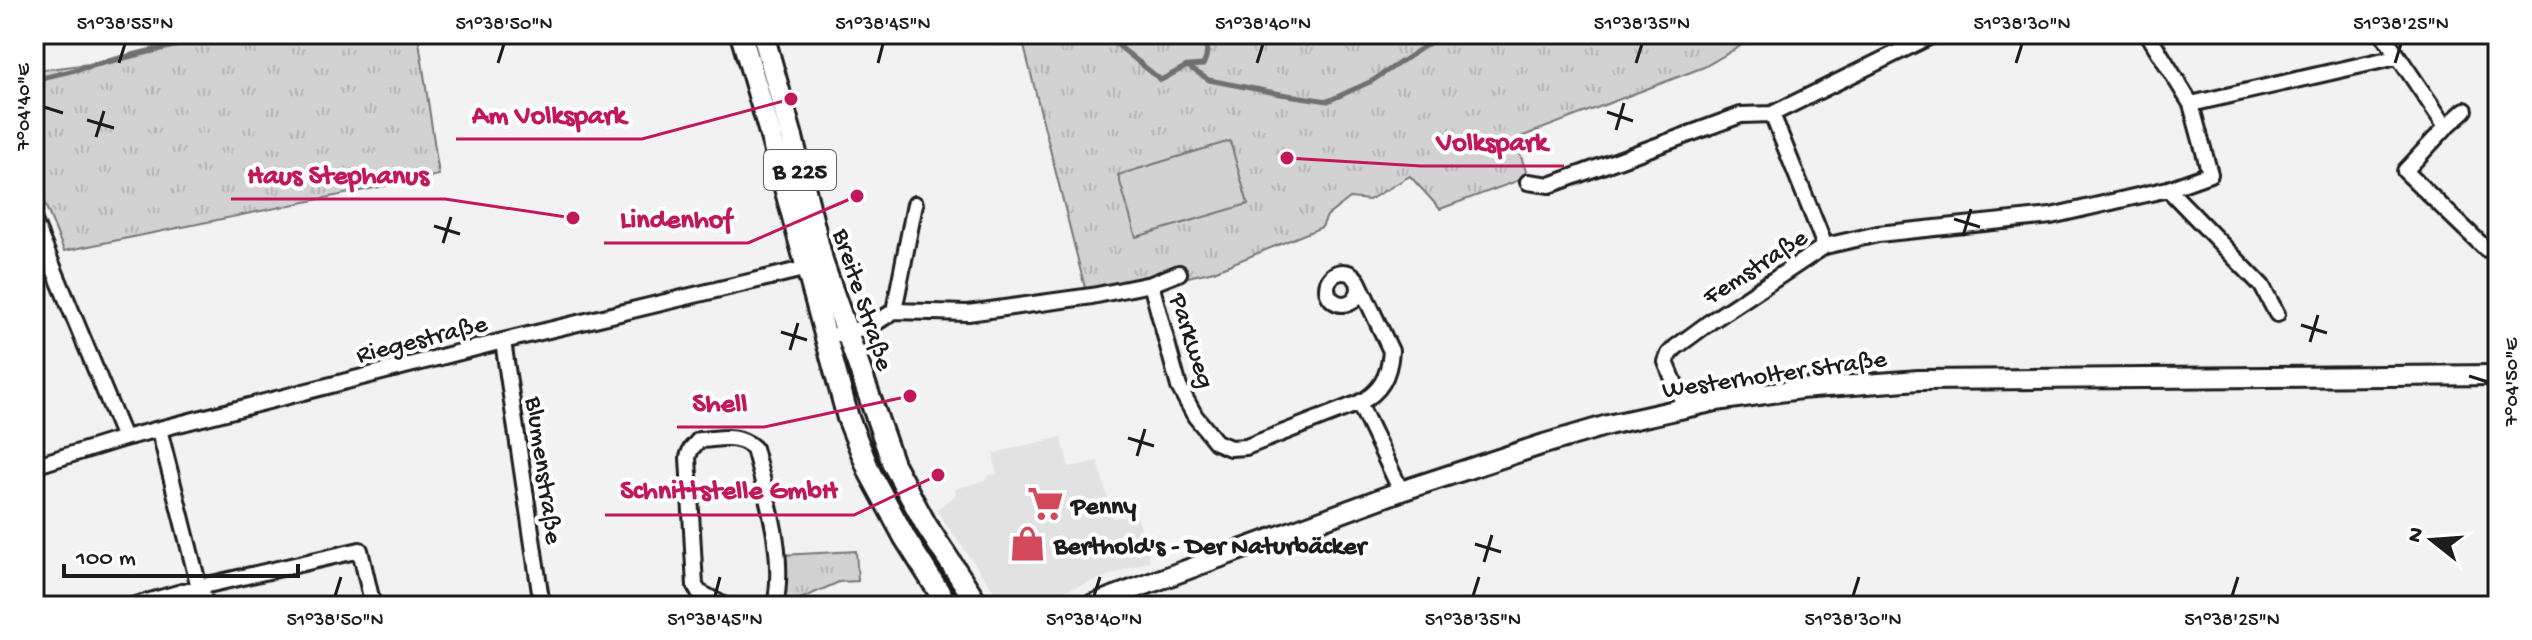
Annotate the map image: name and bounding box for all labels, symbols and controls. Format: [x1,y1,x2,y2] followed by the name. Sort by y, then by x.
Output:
[77,14,173,37] text: 51°38'55"N
[455,14,553,37] text: 51°38'50"N
[835,14,931,37] text: 51°38'45"N
[1215,14,1311,37] text: 51°38'40"N
[1594,14,1690,37] text: 51°38'35"N
[1973,14,2071,37] text: 51°38'30"N
[2353,14,2449,37] text: 51°38'25"N
[14,62,37,151] text: 7°04'40"E
[456,87,642,139] callout: Am Volkspark
[471,101,629,134] text: Am Volkspark
[1421,114,1564,166] callout: Volkspark
[1435,128,1551,161] text: Volkspark
[231,147,445,199] callout: Haus Stephanus
[764,150,836,190] road number: B 225
[247,161,430,194] text: Haus Stephanus
[604,191,748,243] callout: Lindenhof
[620,205,734,238] text: Lindenhof
[1698,223,1815,315] street label: Femstraße
[823,225,898,376] street label: Breite Straße
[1160,289,1220,393] street label: Parkweg
[353,310,491,373] street label: Riegestraße
[2502,336,2525,427] text: 7°04'50"E
[1660,345,1889,408] street label: Westerholter Straße
[677,375,764,427] callout: Shell
[693,389,747,422] text: Shell
[516,394,567,547] street label: Blumenstraße
[605,463,854,515] callout: Schnittstelle GmbH
[620,476,839,509] text: Schnittstelle GmbH
[1026,485,1064,523] supermarket icon: Penny
[1069,493,1136,524] place label: Penny
[2392,500,2472,580] north arrow
[1009,525,1047,563] shop icon: Berthold's - Der Naturbäcker
[2402,525,2431,546] text: N
[64,528,298,578] scale bar
[1053,533,1369,564] place label: Berthold's - Der Naturbäcker
[75,545,136,574] text: 100 m
[286,610,384,633] text: 51°38'50"N
[667,610,763,633] text: 51°38'45"N
[1046,610,1142,633] text: 51°38'40"N
[1425,610,1521,633] text: 51°38'35"N
[1804,610,1902,633] text: 51°38'30"N
[2184,610,2280,633] text: 51°38'25"N

